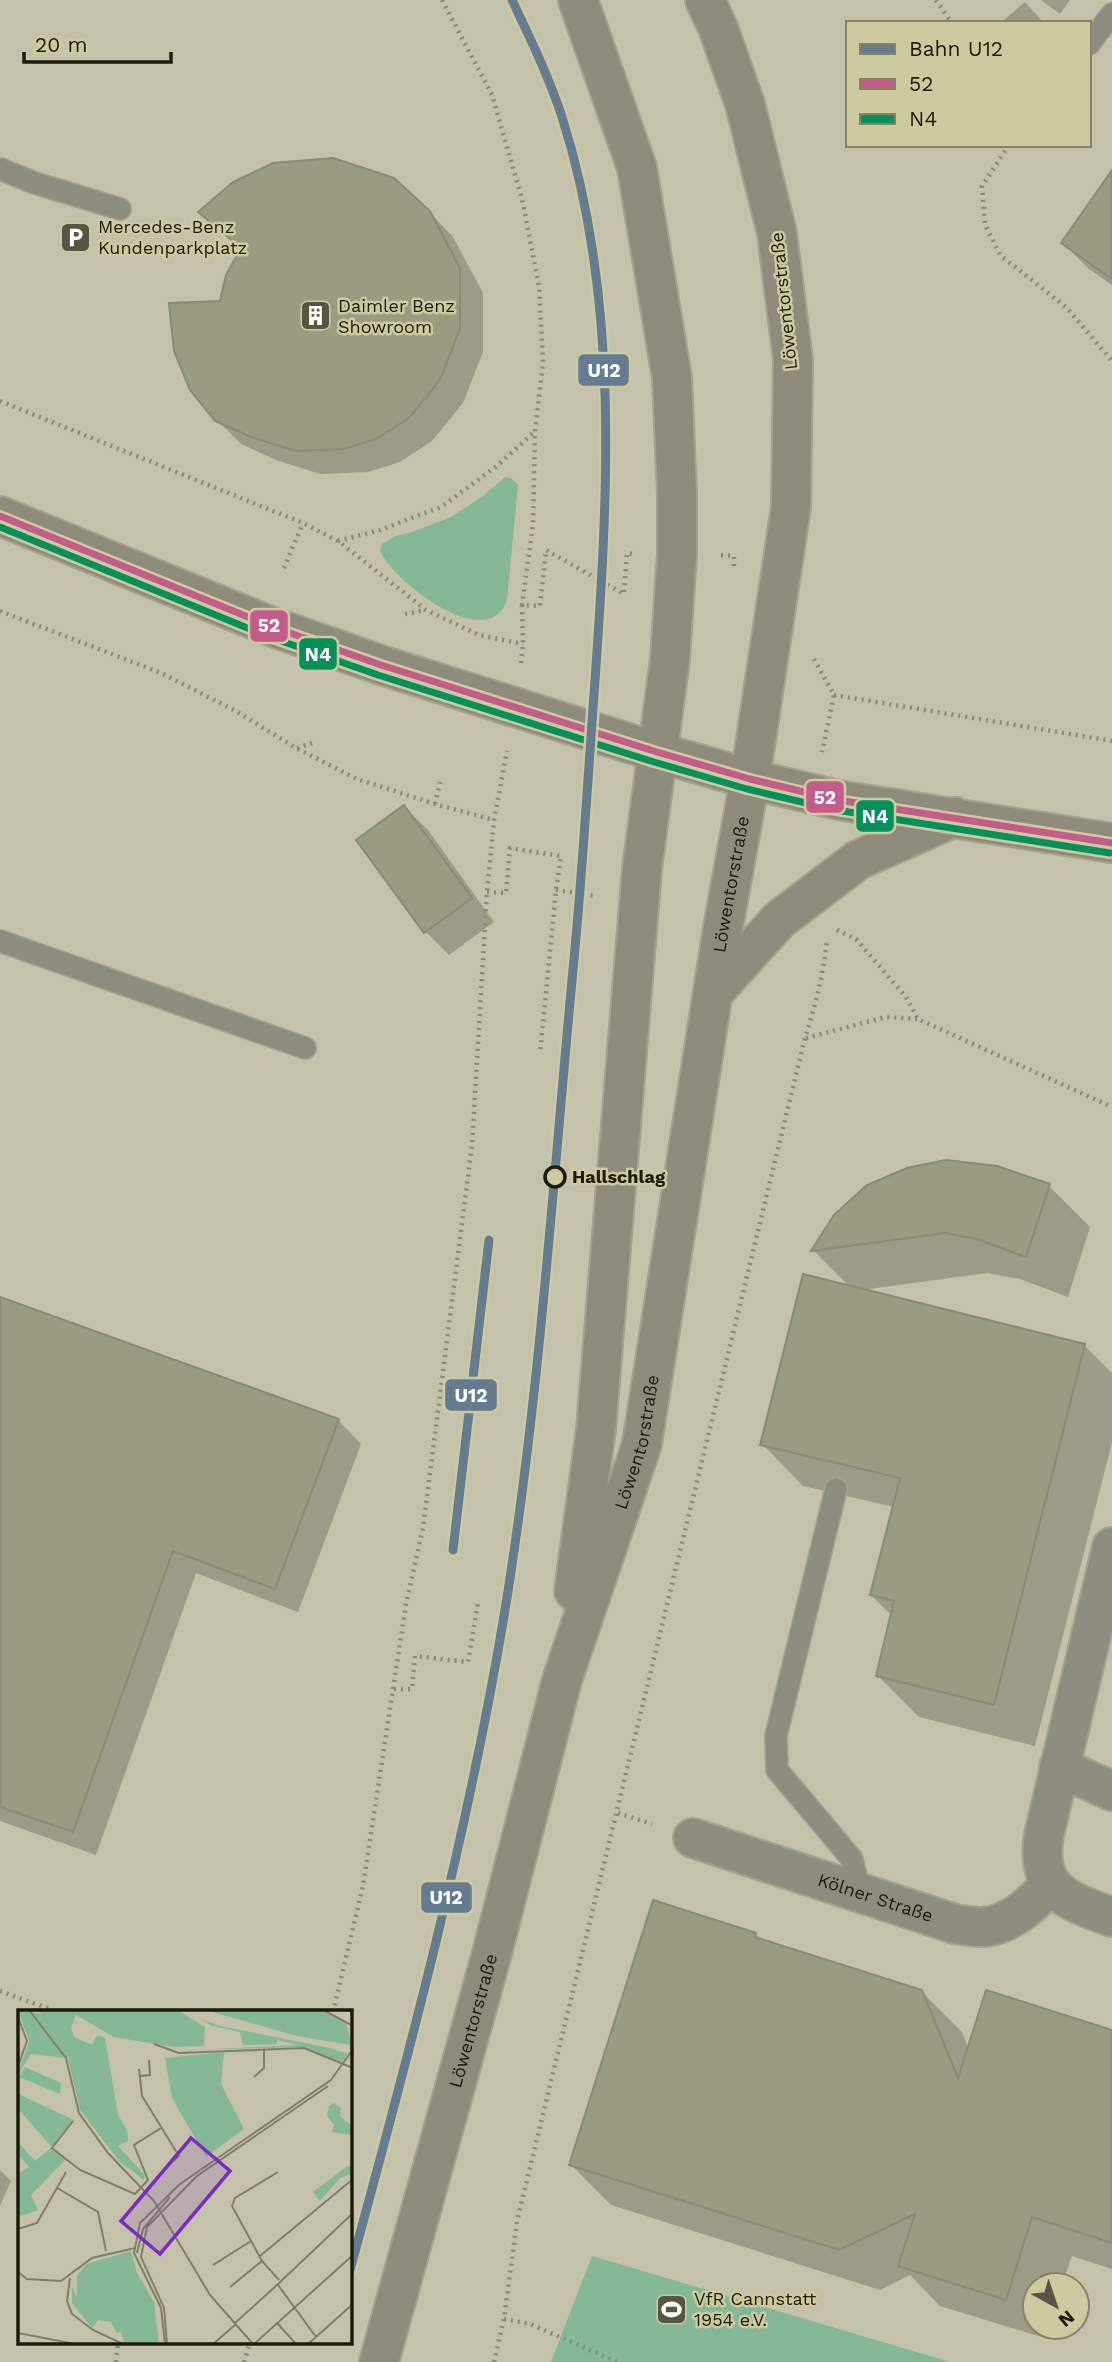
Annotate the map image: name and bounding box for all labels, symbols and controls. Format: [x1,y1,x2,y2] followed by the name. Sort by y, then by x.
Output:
[24,21,172,65] scale bar
[846,21,1091,147] legend
[35,32,87,57] text: 20 m
[909,36,1003,61] text: Bahn U12
[909,71,933,96] text: 52
[909,106,937,131] text: N4
[98,216,247,258] place label: Mercedes-Benz Kundenparkplatz
[58,220,92,254] parking icon: Mercedes-Benz Kundenparkplatz
[766,231,801,371] street label: Löwentorstraße
[338,295,455,337] place label: Daimler Benz Showroom
[298,299,332,333] building icon: Daimler Benz Showroom
[577,353,630,387] line badge: U12
[587,359,621,382] text: U12
[249,609,289,643] line badge: 52
[258,614,280,637] text: 52
[298,637,338,671] line badge: N4
[305,643,331,666] text: N4
[805,780,845,814] line badge: 52
[814,786,836,809] text: 52
[855,799,895,833] line badge: N4
[862,805,888,828] text: N4
[708,814,753,954] street label: Löwentorstraße
[544,1166,566,1188] marker: Hallschlag
[572,1166,666,1187] place label: Hallschlag
[610,1373,663,1512] street label: Löwentorstraße
[444,1378,498,1412] line badge: U12
[454,1384,488,1407] text: U12
[815,1869,936,1926] street label: Kölner Straße
[420,1881,473,1914] line badge: U12
[429,1886,463,1909] text: U12
[444,1951,501,2090] street label: Löwentorstraße
[18,2010,352,2344] inset map
[1021,2271,1091,2341] north arrow
[694,2288,817,2330] place label: VfR Cannstatt 1954 e.V.
[654,2292,688,2326] sports icon: VfR Cannstatt 1954 e.V.
[1054,2305,1079,2332] text: N

